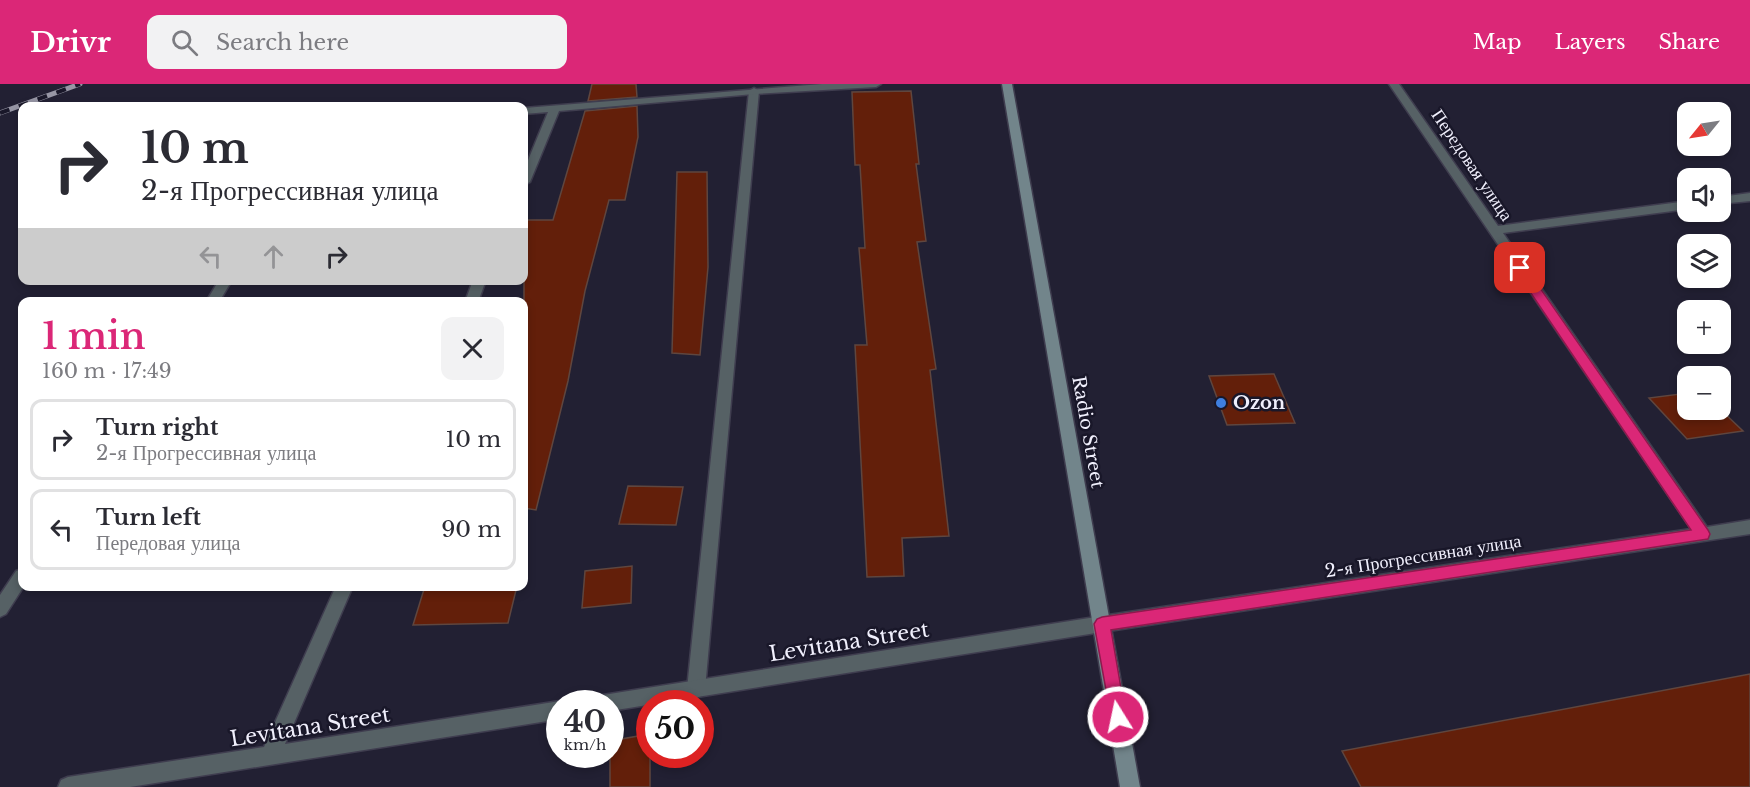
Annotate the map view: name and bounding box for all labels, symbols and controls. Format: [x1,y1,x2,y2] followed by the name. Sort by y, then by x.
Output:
[147,15,567,69] search box
[30,25,111,60] text: Drivr
[168,26,201,59] icon: search
[216,29,349,56] text: Search here
[1473,29,1522,55] text: Map
[1555,29,1626,55] text: Layers
[1659,29,1720,55] text: Share
[1677,102,1731,156] north arrow
[1677,102,1731,420] map controls
[1427,105,1517,225] street label: Передовая улица
[141,122,249,174] text: 10 m
[42,126,120,204] icon: right
[1677,168,1731,222] button: sound
[141,174,438,207] text: 2-я Прогрессивная улица
[1677,234,1731,288] button: layers
[194,240,227,273] icon: left
[257,240,290,273] icon: ahead
[320,240,353,273] icon: right
[1494,242,1545,293] pin
[1503,251,1536,284] icon: arrive
[1677,300,1731,354] button: +
[42,314,146,359] text: 1 min
[441,317,504,380] button: close
[42,359,172,383] text: 160 m · 17:49
[1677,366,1731,420] button: −
[1067,374,1109,490] street label: Radio Street
[1233,392,1285,414] place label: Ozon
[1214,396,1228,410] marker: Ozon
[96,414,218,441] text: Turn right
[45,423,78,456] icon: right
[446,426,501,453] text: 10 m
[96,441,316,465] text: 2-я Прогрессивная улица
[96,504,201,531] text: Turn left
[45,513,78,546] icon: left
[441,516,501,543] text: 90 m
[1323,530,1523,582] street label: 2-я Прогрессивная улица
[96,531,241,555] text: Передовая улица
[767,617,931,667] street label: Levitana Street
[1086,685,1150,749] position arrow
[636,690,714,768] speed limit sign: 50
[228,702,392,752] street label: Levitana Street
[564,703,606,740] text: 40
[564,735,606,754] text: km/h

